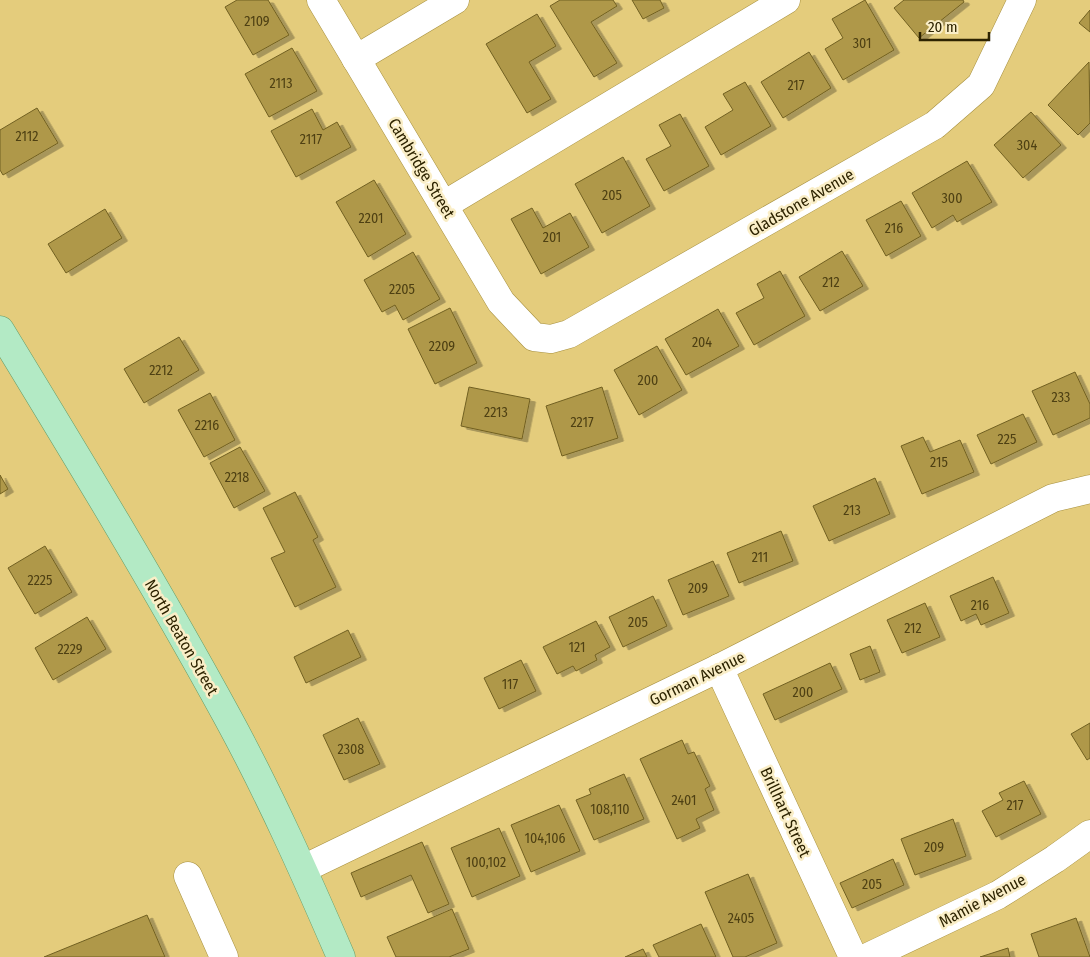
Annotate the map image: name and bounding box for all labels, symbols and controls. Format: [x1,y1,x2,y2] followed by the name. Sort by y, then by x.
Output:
[920,10,989,42] scale bar
[244,13,270,30] house number: 2109
[928,18,958,36] text: 20 m
[853,35,871,52] house number: 301
[270,75,292,92] house number: 2113
[788,77,805,94] house number: 217
[384,115,459,222] street label: Cambridge Street
[16,128,38,145] house number: 2112
[300,131,322,148] house number: 2117
[1017,137,1037,154] house number: 304
[745,165,857,240] street label: Gladstone Avenue
[602,187,622,204] house number: 205
[942,190,962,207] house number: 300
[359,210,383,227] house number: 2201
[885,220,903,237] house number: 216
[543,229,561,246] house number: 201
[822,274,840,291] house number: 212
[389,281,415,298] house number: 2205
[692,334,712,351] house number: 204
[429,338,455,355] house number: 2209
[149,362,173,379] house number: 2212
[638,372,658,389] house number: 200
[1052,389,1070,406] house number: 233
[484,404,508,421] house number: 2213
[570,414,594,431] house number: 2217
[195,417,219,434] house number: 2216
[998,431,1016,448] house number: 225
[930,454,948,471] house number: 215
[225,469,249,486] house number: 2218
[843,502,861,519] house number: 213
[752,549,768,566] house number: 211
[28,572,52,589] house number: 2225
[141,576,223,699] street label: North Beaton Street
[688,580,708,597] house number: 209
[971,597,989,614] house number: 216
[628,614,648,631] house number: 205
[904,620,922,637] house number: 212
[569,639,585,656] house number: 121
[57,641,83,658] house number: 2229
[646,647,748,710] street label: Gorman Avenue
[502,676,519,693] house number: 117
[793,684,813,701] house number: 200
[338,741,364,758] house number: 2308
[756,764,815,861] street label: Brillhart Street
[671,792,697,809] house number: 2401
[1007,797,1024,814] house number: 217
[590,801,630,818] house number: 108,110
[525,830,565,847] house number: 104,106
[924,839,944,856] house number: 209
[466,854,506,871] house number: 100,102
[936,870,1029,931] street label: Mamie Avenue
[862,876,882,893] house number: 205
[728,910,754,927] house number: 2405

